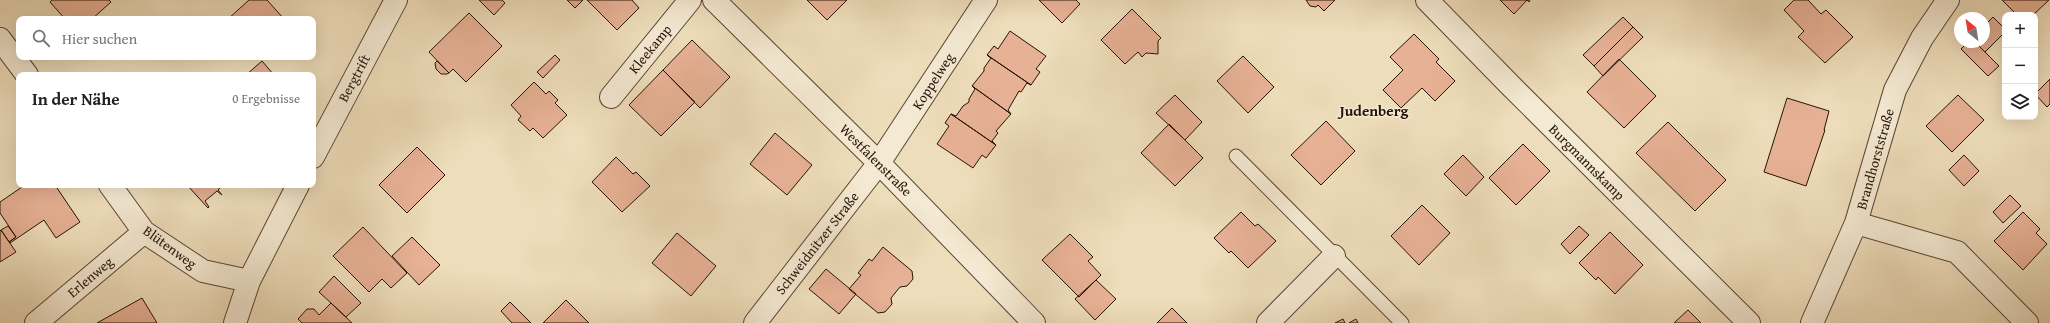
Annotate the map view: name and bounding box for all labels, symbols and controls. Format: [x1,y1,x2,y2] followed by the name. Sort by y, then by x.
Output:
[1954,12,1990,48] north arrow
[2002,12,2038,120] map controls
[2002,12,2038,48] button: +
[16,16,316,60] search box
[624,20,676,78] street label: Kleekamp
[30,27,52,49] icon: search
[62,28,137,49] text: Hier suchen
[2002,48,2038,84] button: −
[907,49,959,113] street label: Koppelweg
[333,51,375,105] street label: Bergtrift
[2002,84,2038,120] button: layers
[32,86,120,111] text: In der Nähe
[232,89,300,108] text: 0 Ergebnisse
[1337,100,1409,121] district label: Judenberg
[1851,106,1899,212] street label: Brandhorststraße
[835,119,917,201] street label: Westfalenstraße
[1544,119,1630,205] street label: Burgmannskamp
[771,187,864,299] street label: Schweidnitzer Straße
[139,221,201,273] street label: Blütenweg
[63,252,117,302] street label: Erlenweg

